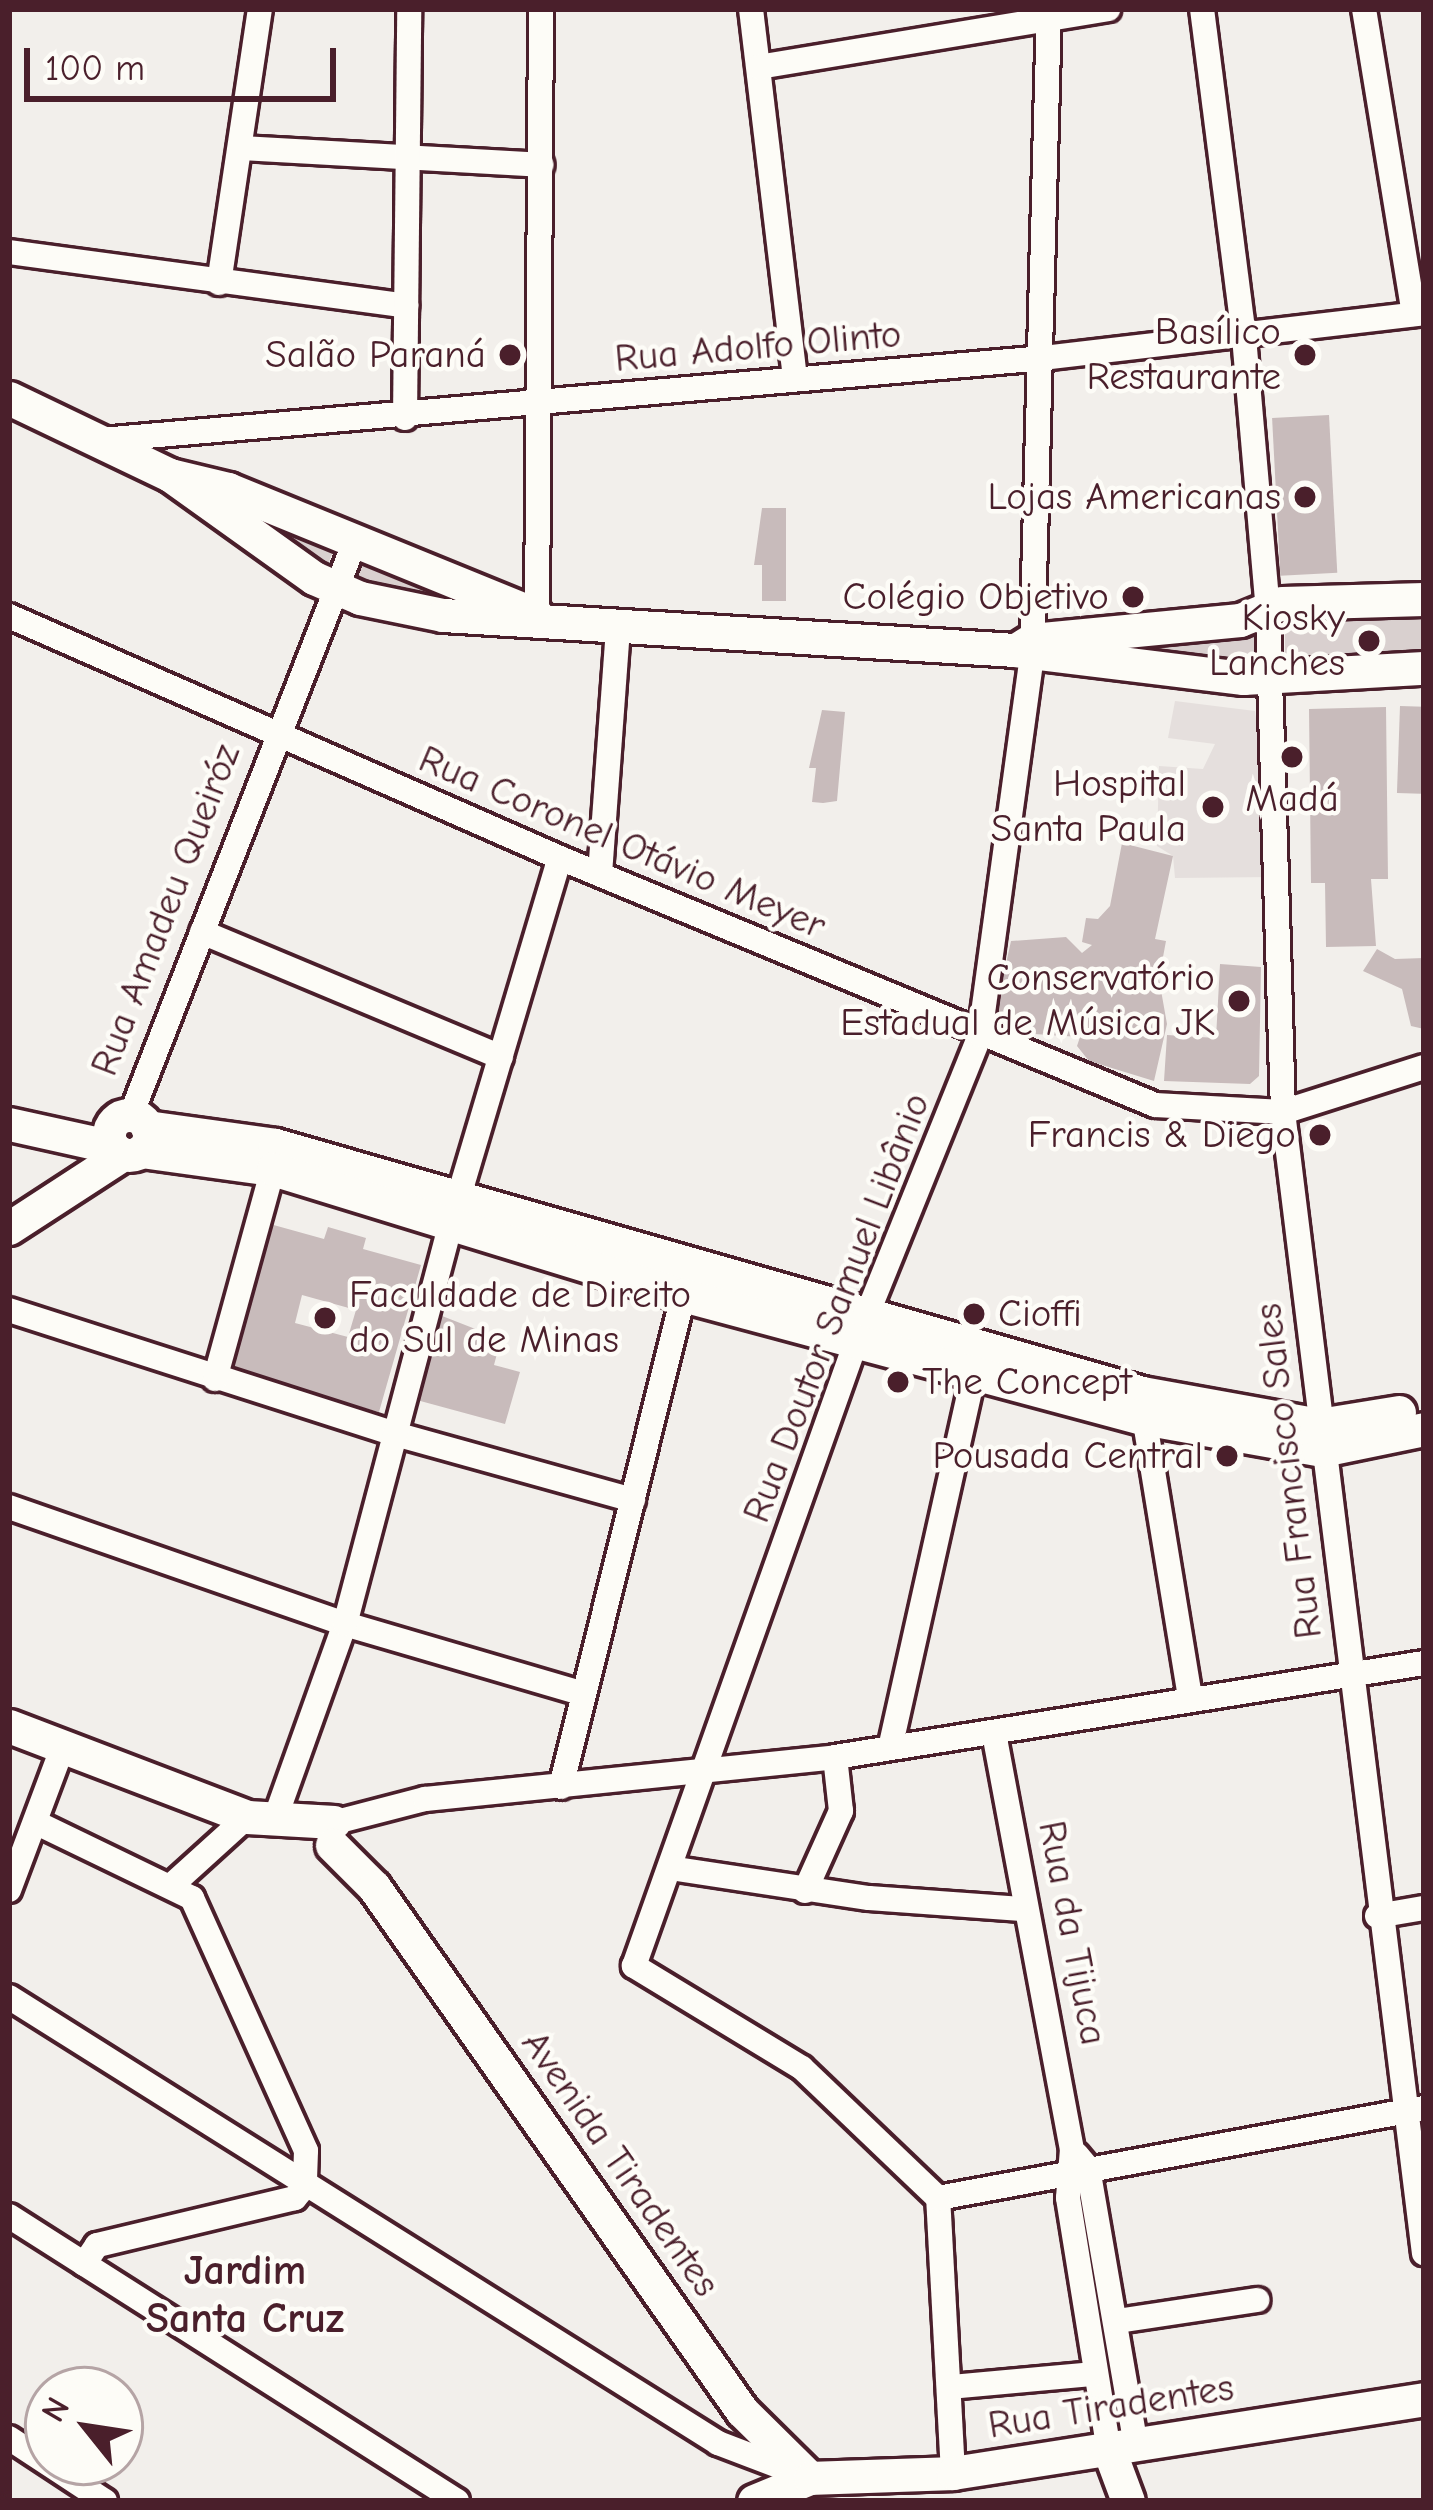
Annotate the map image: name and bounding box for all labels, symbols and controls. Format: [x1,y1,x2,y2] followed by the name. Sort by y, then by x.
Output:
[30,24,342,98] scale bar
[45,48,145,89] text: 100 m
[1086,310,1281,401] place label: Basílico Restaurante
[613,311,903,383] street label: Rua Adolfo Olinto
[265,332,486,378] place label: Salão Paraná
[497,342,523,368] marker: Salão Paraná
[1292,342,1318,368] marker: Basílico Restaurante
[988,474,1281,520] place label: Lojas Americanas
[1292,484,1318,510] marker: Lojas Americanas
[843,574,1109,620] place label: Colégio Objetivo
[1120,584,1146,610] marker: Colégio Objetivo
[1209,596,1345,687] place label: Kiosky Lanches
[1356,628,1382,654] marker: Kiosky Lanches
[412,736,832,950] street label: Rua Coronel Otávio Meyer
[81,738,251,1082] street label: Rua Amadeu Queiróz
[1279,744,1305,770] marker: Madá
[991,762,1186,853] place label: Hospital Santa Paula
[1245,776,1339,822] place label: Madá
[1197,791,1229,823] marker: Hospital Santa Paula
[840,956,1215,1047] place label: Conservatório Estadual de Música JK
[1226,988,1252,1014] marker: Conservatório Estadual de Música JK
[733,1087,941,1529] street label: Rua Doutor Samuel Libânio
[1028,1112,1296,1158] place label: Francis & Diego
[1307,1122,1333,1148] marker: Francis & Diego
[349,1273,691,1364] place label: Faculdade de Direito do Sul de Minas
[998,1291,1082,1337] place label: Cioffi
[961,1301,987,1327] marker: Cioffi
[1245,1301,1333,1641] street label: Rua Francisco Sales
[312,1305,338,1331] marker: Faculdade de Direito do Sul de Minas
[922,1359,1132,1405] place label: The Concept
[885,1369,911,1395] marker: The Concept
[933,1433,1203,1479] place label: Pousada Central
[1214,1443,1240,1469] marker: Pousada Central
[1027,1817,1117,2049] street label: Rua da Tijuca
[511,2022,729,2306] street label: Avenida Tiradentes
[146,2246,344,2344] district label: Jardim Santa Cruz
[985,2364,1237,2450] street label: Rua Tiradentes
[24,2366,144,2486] north arrow
[34,2391,77,2428] text: N

